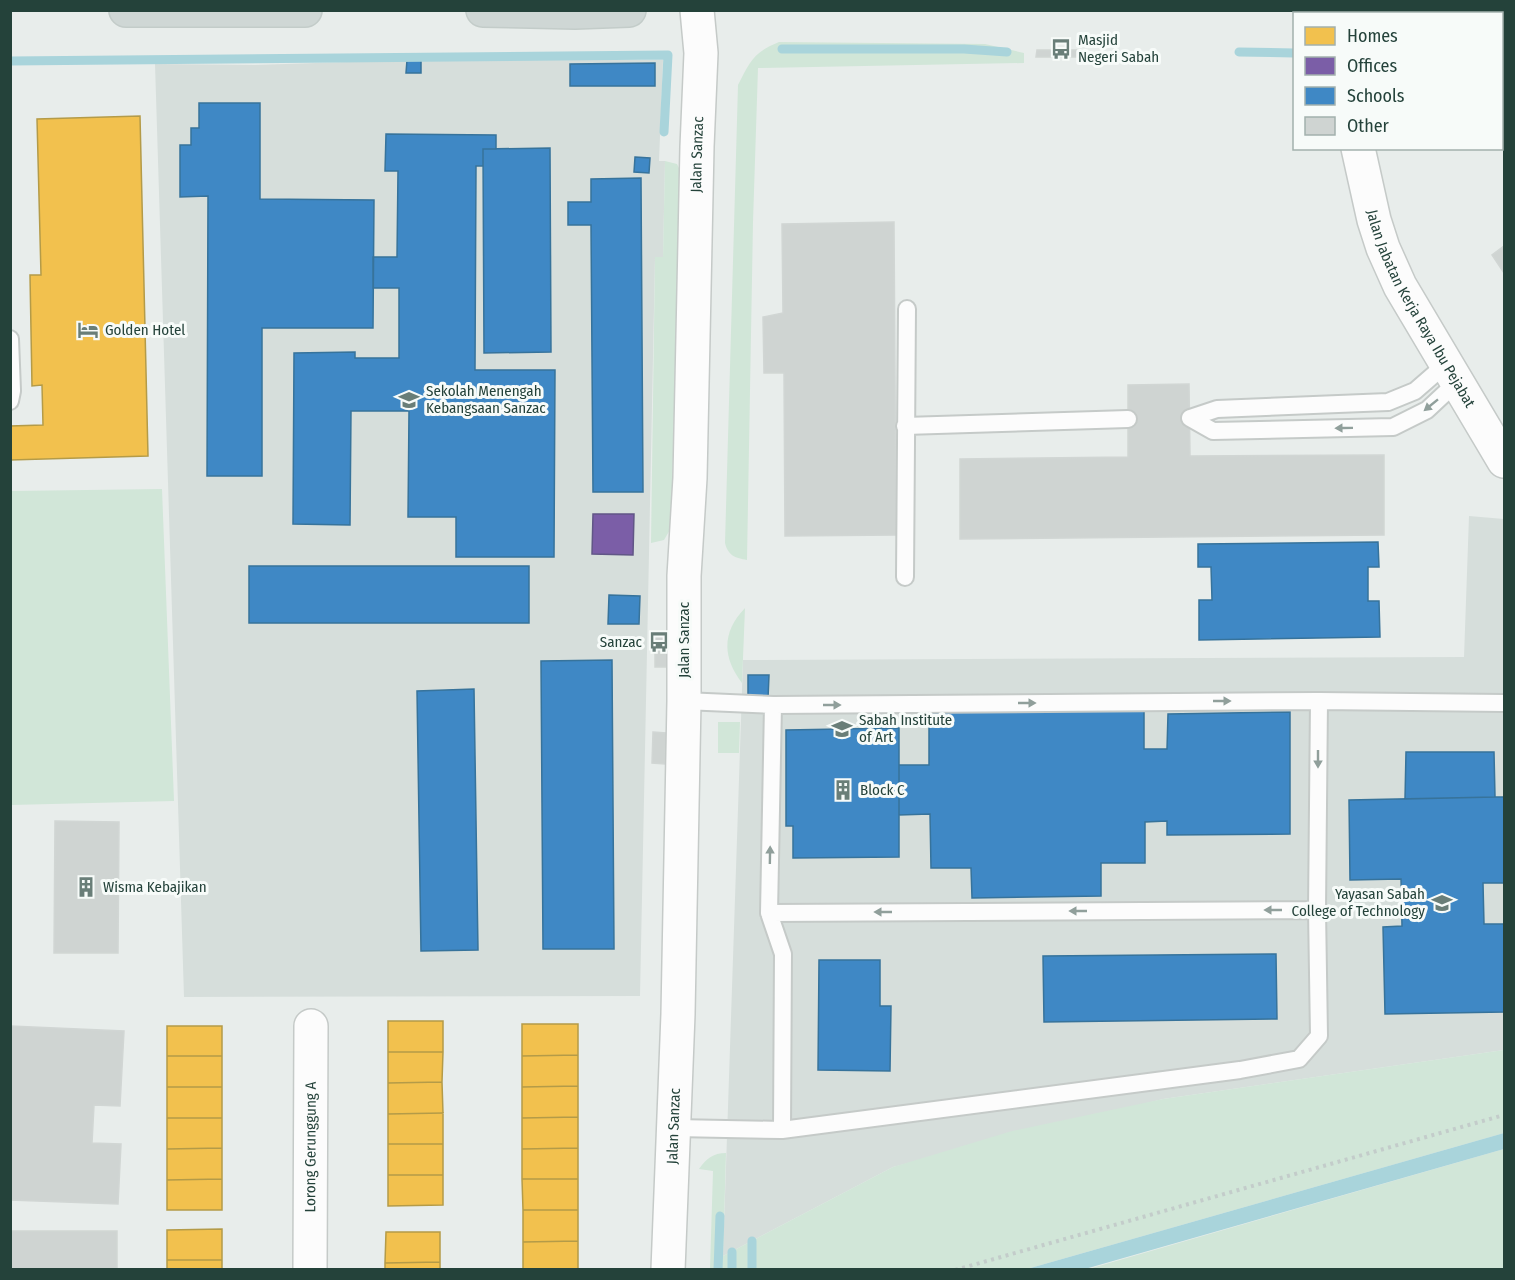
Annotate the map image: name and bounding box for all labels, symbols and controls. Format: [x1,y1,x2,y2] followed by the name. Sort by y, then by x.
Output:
[1293,12,1503,150] legend
[1347,25,1398,47] text: Homes
[1078,31,1159,66] place label: Masjid Negeri Sabah
[1049,37,1073,61] bus stop icon: Masjid Negeri Sabah
[1347,55,1397,77] text: Offices
[1347,85,1405,107] text: Schools
[687,115,707,193] street label: Jalan Sanzac
[1347,115,1390,137] text: Other
[1363,208,1479,411] street label: Jalan Jabatan Kerja Raya Ibu Pejabat
[76,318,100,342] hotel icon: Golden Hotel
[105,321,185,339] place label: Golden Hotel
[426,382,546,417] place label: Sekolah Menengah Kebangsaan Sanzac
[397,388,421,412] school or university icon: Sekolah Menengah Kebangsaan Sanzac
[1423,399,1439,412] one-way arrow
[1334,423,1353,433] one-way arrow
[675,601,693,678] street label: Jalan Sanzac
[647,630,671,654] bus stop icon: Sanzac
[600,633,643,651] place label: Sanzac
[1212,697,1231,706] one-way arrow
[1017,698,1036,708] one-way arrow
[822,700,841,710] one-way arrow
[859,711,952,746] place label: Sabah Institute of Art
[830,717,854,741] school or university icon: Sabah Institute of Art
[1313,750,1323,769] one-way arrow
[831,778,855,802] building icon: Block C
[860,781,905,799] place label: Block C
[765,845,775,864] one-way arrow
[74,875,98,899] building icon: Wisma Kebajikan
[103,878,207,896] place label: Wisma Kebajikan
[1292,885,1425,920] place label: Yayasan Sabah College of Technology
[1430,891,1454,915] school or university icon: Yayasan Sabah College of Technology
[1264,905,1283,915] one-way arrow
[1069,906,1088,916] one-way arrow
[874,907,893,917] one-way arrow
[301,1082,320,1212] street label: Lorong Gerunggung A
[663,1087,684,1165] street label: Jalan Sanzac

